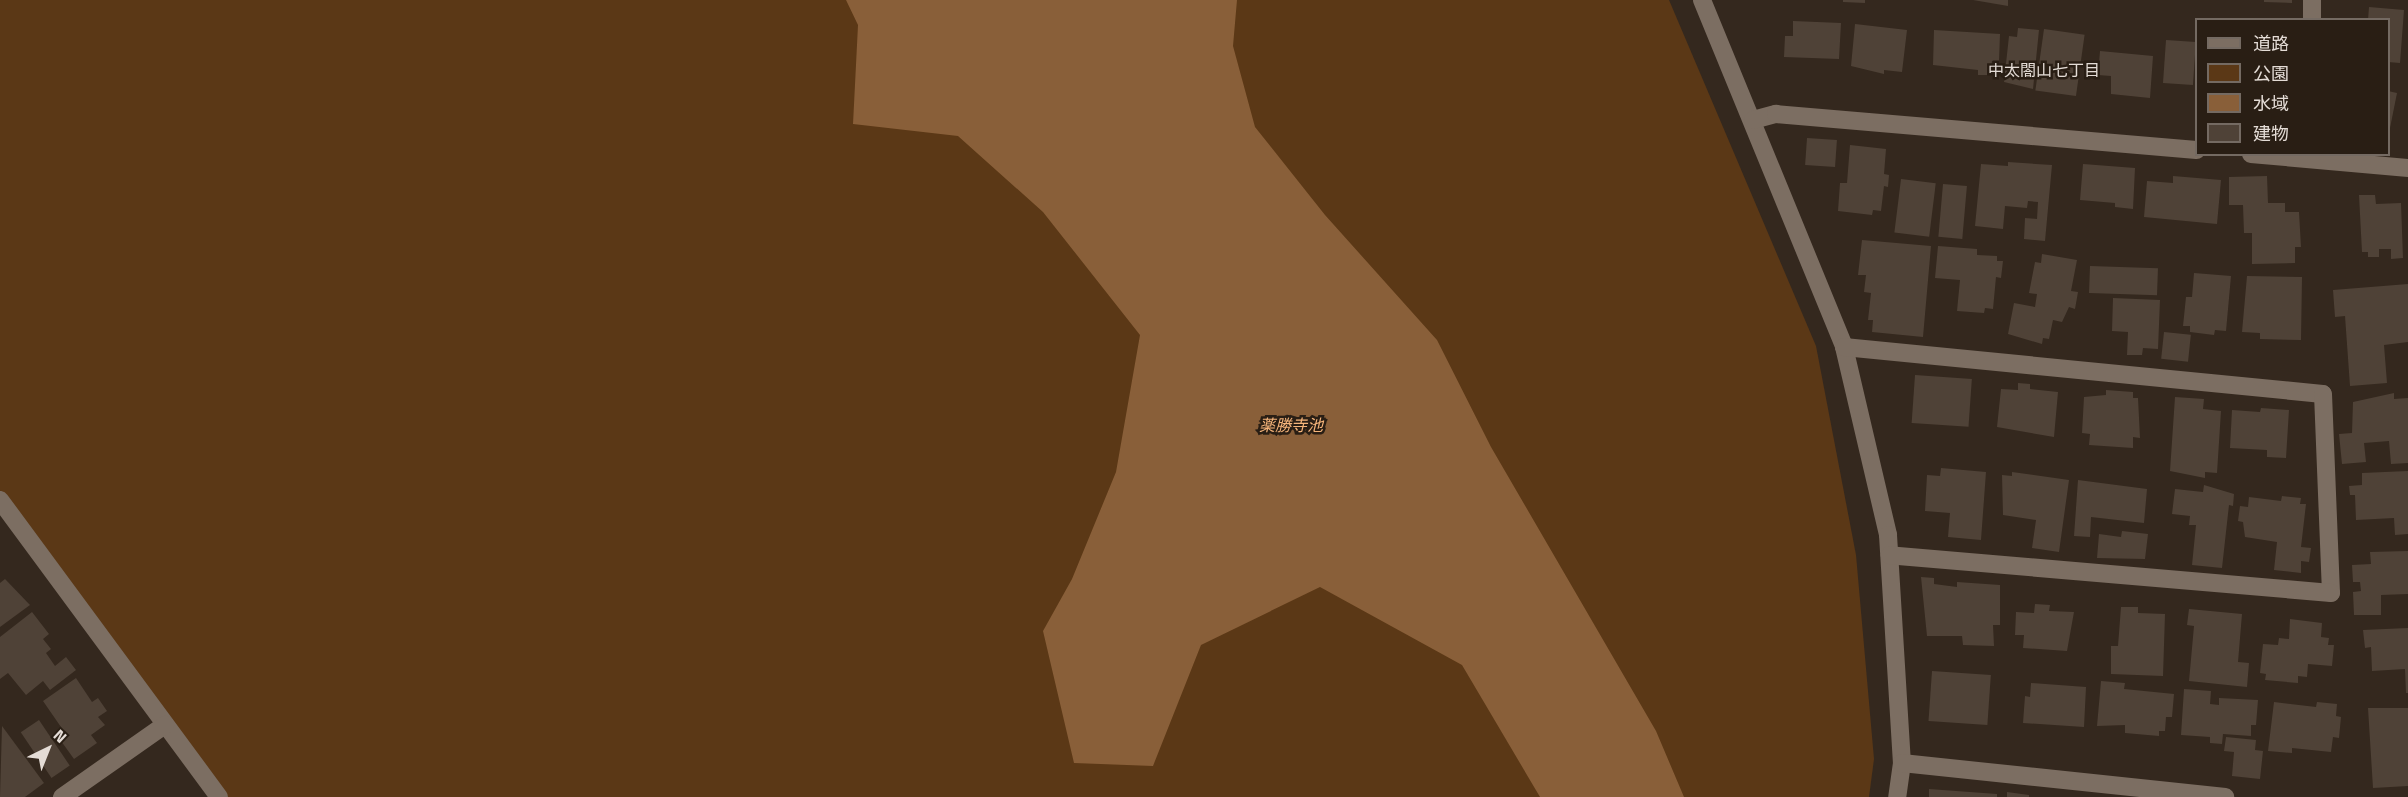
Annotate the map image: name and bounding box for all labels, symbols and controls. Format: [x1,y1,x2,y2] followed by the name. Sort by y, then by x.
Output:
[2195,18,2390,156] legend
[2253,30,2289,57] text: 道路
[1988,60,2100,80] district label: 中太閤山七丁目
[2253,60,2289,87] text: 公園
[2253,90,2289,117] text: 水域
[2253,120,2289,147] text: 建物
[1259,415,1323,435] water label: 薬勝寺池
[18,719,78,779] north arrow
[48,723,73,748] text: N

